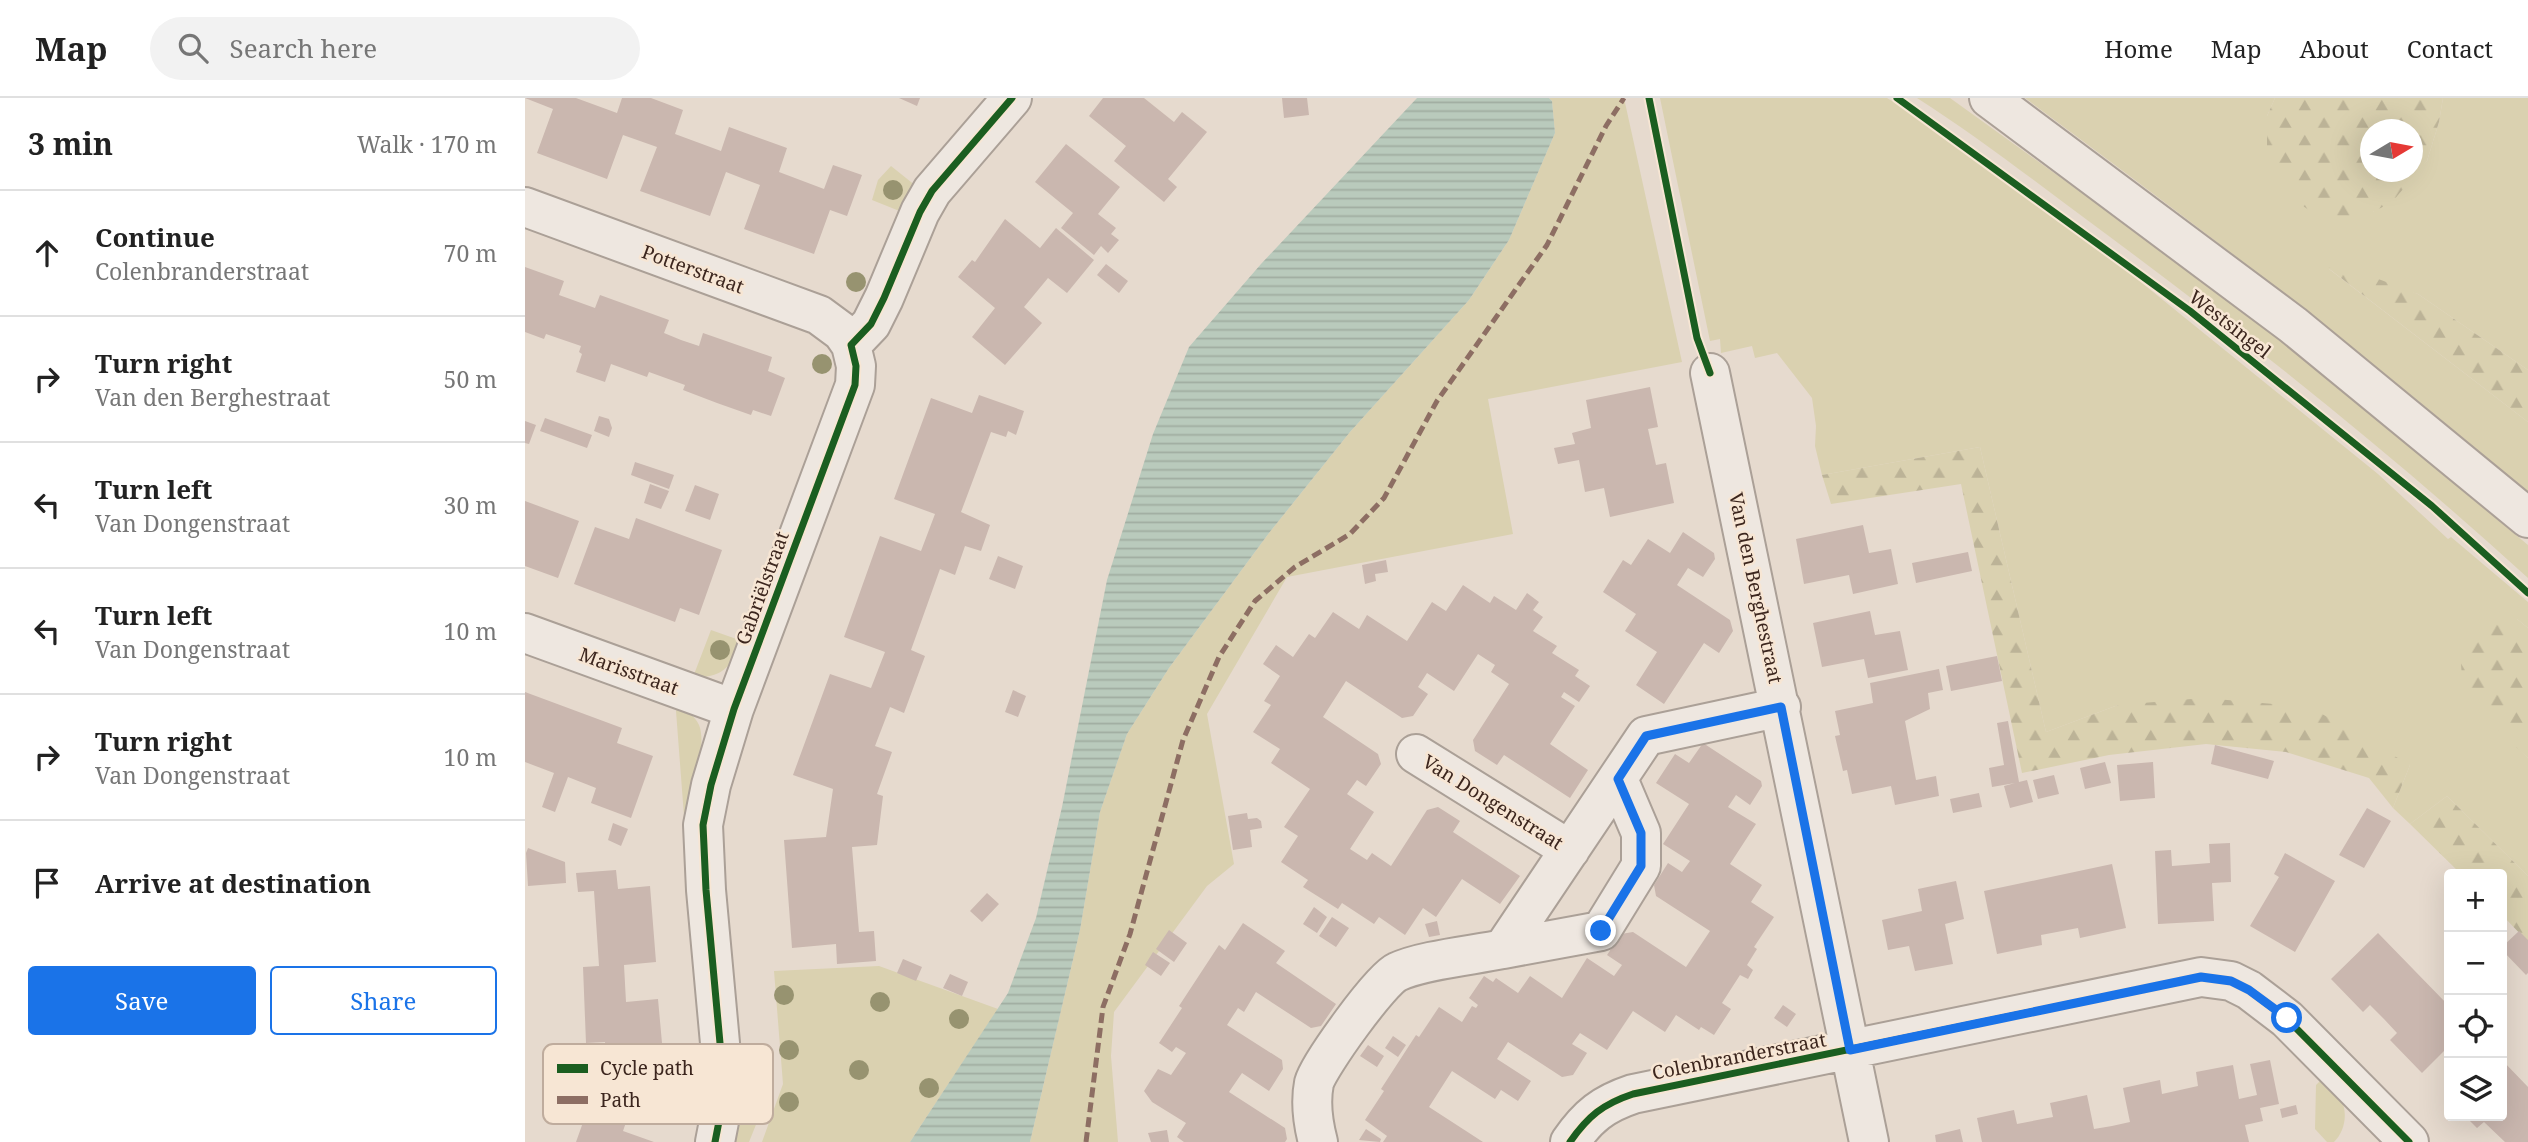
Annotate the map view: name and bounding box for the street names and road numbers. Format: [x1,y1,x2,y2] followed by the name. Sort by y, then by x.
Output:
[638,239,748,300] street label: Potterstraat
[2184,284,2276,364] street label: Westsingel
[1723,490,1789,686] street label: Van den Berghestraat
[729,527,795,648] street label: Gabriëlstraat
[576,641,683,701] street label: Marisstraat
[1418,748,1568,856] street label: Van Dongenstraat
[1650,1026,1829,1086] street label: Colenbranderstraat

